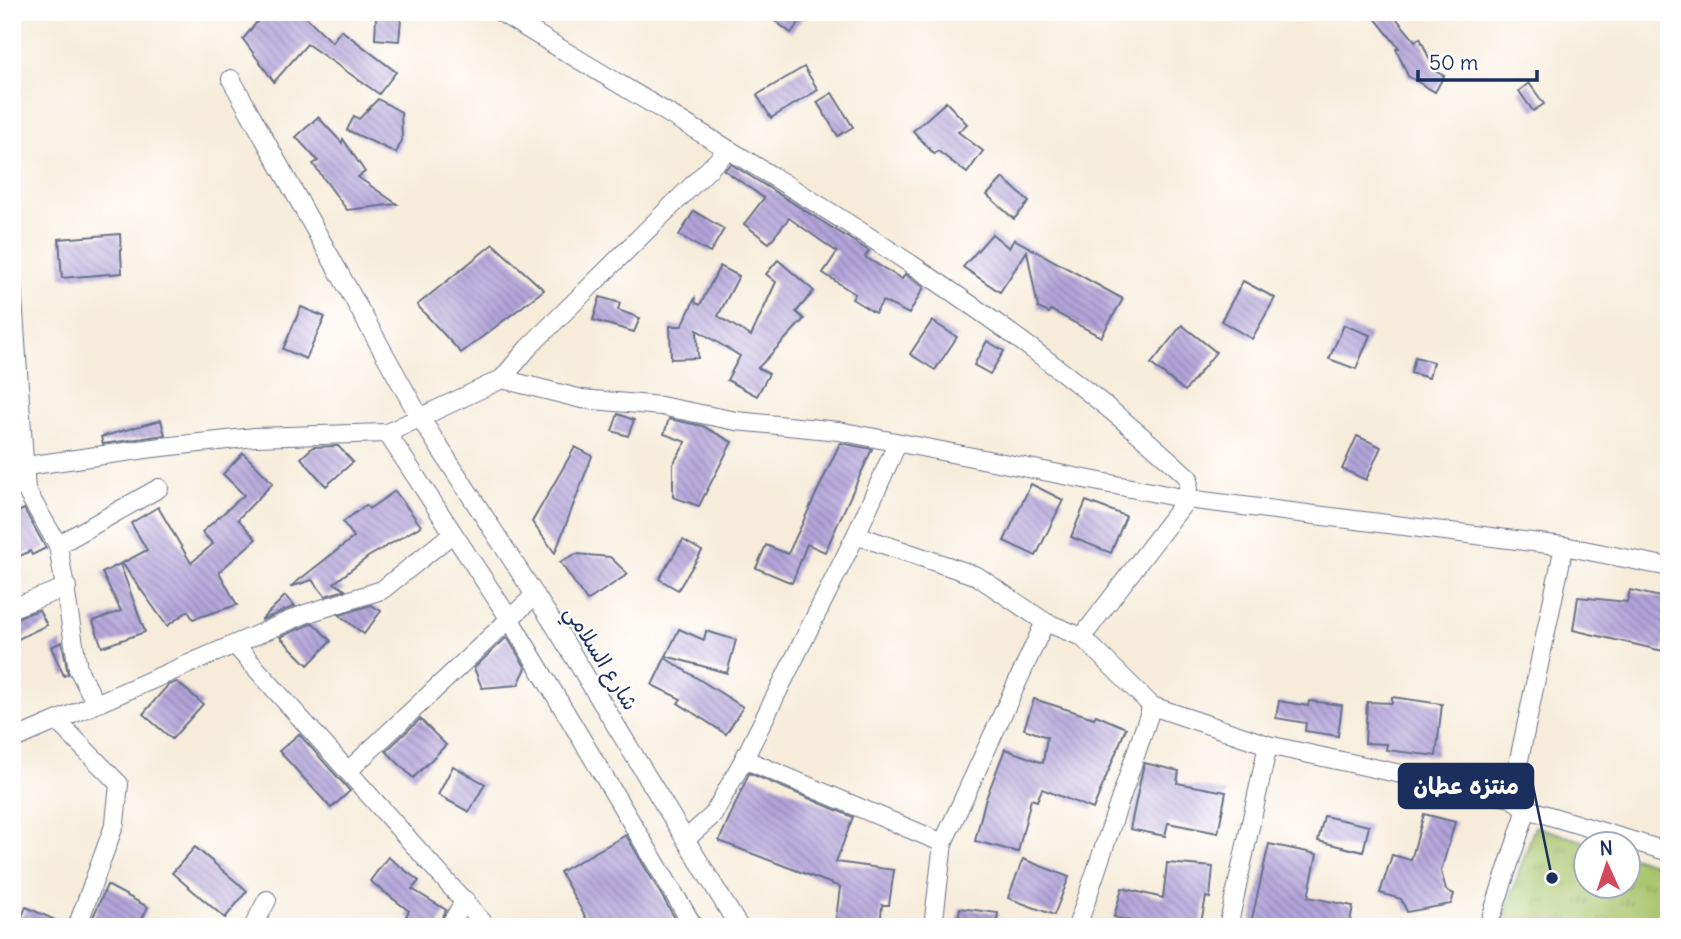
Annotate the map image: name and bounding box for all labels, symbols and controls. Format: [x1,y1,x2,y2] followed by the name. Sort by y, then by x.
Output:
[1418,38,1538,82] scale bar
[1429,49,1478,76] text: 50 m
[554,600,644,718] street label: شارع السلامي
[1399,764,1533,808] callout: منتزه عطان
[1413,771,1519,800] text: منتزه عطان
[1572,830,1642,900] north arrow
[1599,836,1613,860] text: N

